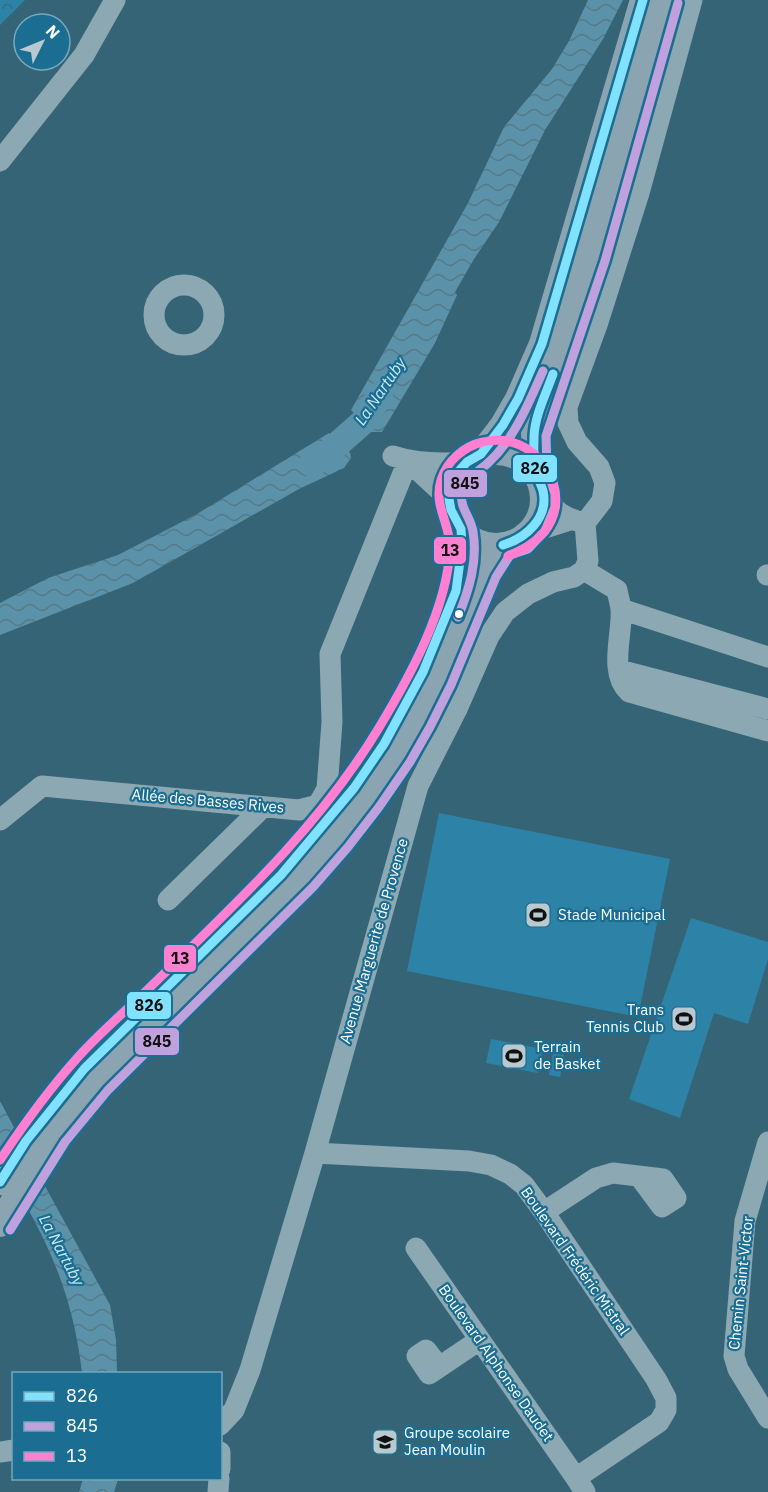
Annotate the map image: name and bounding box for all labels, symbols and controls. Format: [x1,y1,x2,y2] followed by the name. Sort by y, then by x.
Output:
[12,12,72,72] north arrow
[42,21,64,43] text: N
[350,352,411,429] water label: La Nartuby
[512,454,558,483] line badge: 826
[521,458,550,478] text: 826
[443,469,488,498] line badge: 845
[451,473,480,493] text: 845
[433,536,467,565] line badge: 13
[440,540,460,560] text: 13
[453,608,465,620] unlabelled marker
[131,784,285,817] street label: Allée des Basses Rives
[335,836,412,1046] street label: Avenue Marguerite de Provence
[523,900,553,930] sports icon: Stade Municipal
[558,905,666,924] place label: Stade Municipal
[163,944,197,973] line badge: 13
[170,948,190,968] text: 13
[126,991,172,1020] line badge: 826
[135,995,164,1015] text: 826
[586,1000,664,1036] place label: Trans Tennis Club
[669,1004,699,1034] sports icon: Trans Tennis Club
[134,1027,180,1056] line badge: 845
[143,1031,172,1051] text: 845
[534,1037,601,1073] place label: Terrain de Basket
[499,1041,529,1071] sports icon: Terrain de Basket
[517,1183,634,1339] street label: Boulevard Frédéric Mistral
[35,1211,90,1290] water label: La Nartuby
[724,1215,757,1351] street label: Chemin Saint-Victor
[435,1280,558,1445] street label: Boulevard Alphonse Daudet
[12,1372,222,1480] legend
[66,1384,98,1407] text: 826
[66,1414,98,1437] text: 845
[404,1423,510,1459] place label: Groupe scolaire Jean Moulin
[370,1427,400,1457] school or university icon: Groupe scolaire Jean Moulin
[66,1444,88,1467] text: 13

